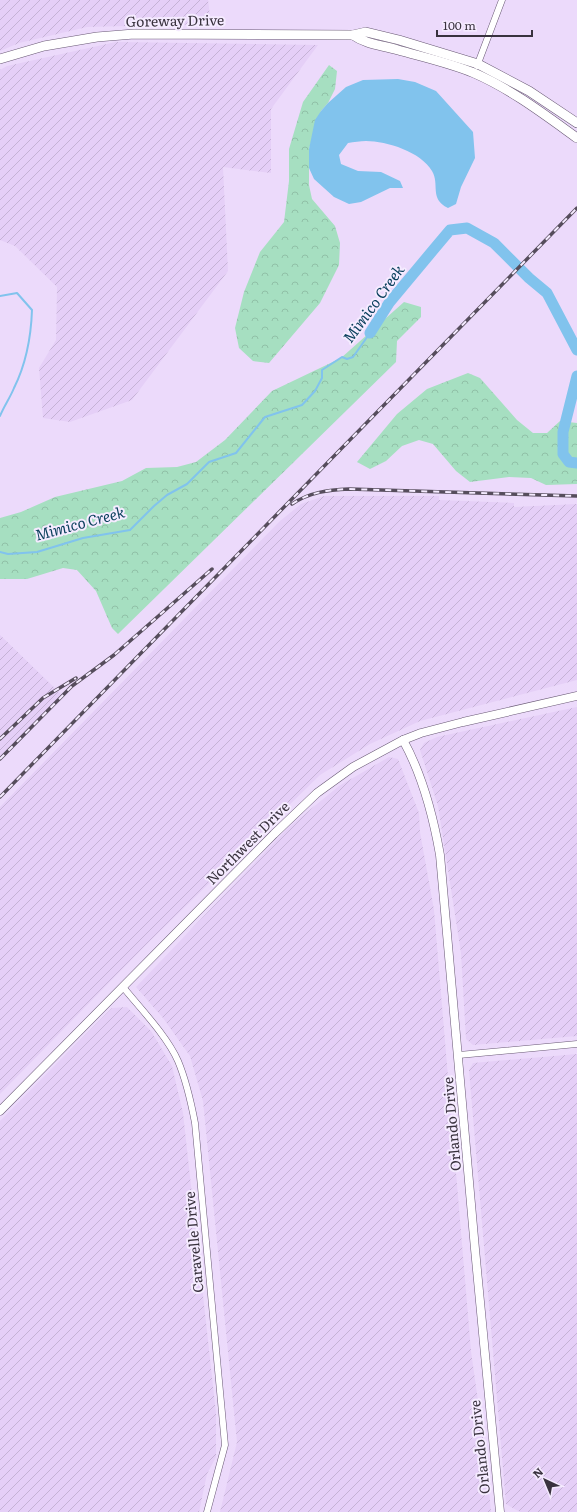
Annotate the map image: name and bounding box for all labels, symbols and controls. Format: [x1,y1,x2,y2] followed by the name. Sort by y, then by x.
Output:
[126,9,224,31] street label: Goreway Drive
[437,12,532,38] scale bar
[443,16,476,34] text: 100 m
[337,259,409,347] water label: Mimico Creek
[32,499,128,546] water label: Mimico Creek
[201,796,293,888] street label: Northwest Drive
[437,1076,465,1172] street label: Orlando Drive
[179,1191,207,1294] street label: Caravelle Drive
[464,1399,494,1495] street label: Orlando Drive
[525,1460,565,1500] north arrow
[528,1463,546,1481] text: N

